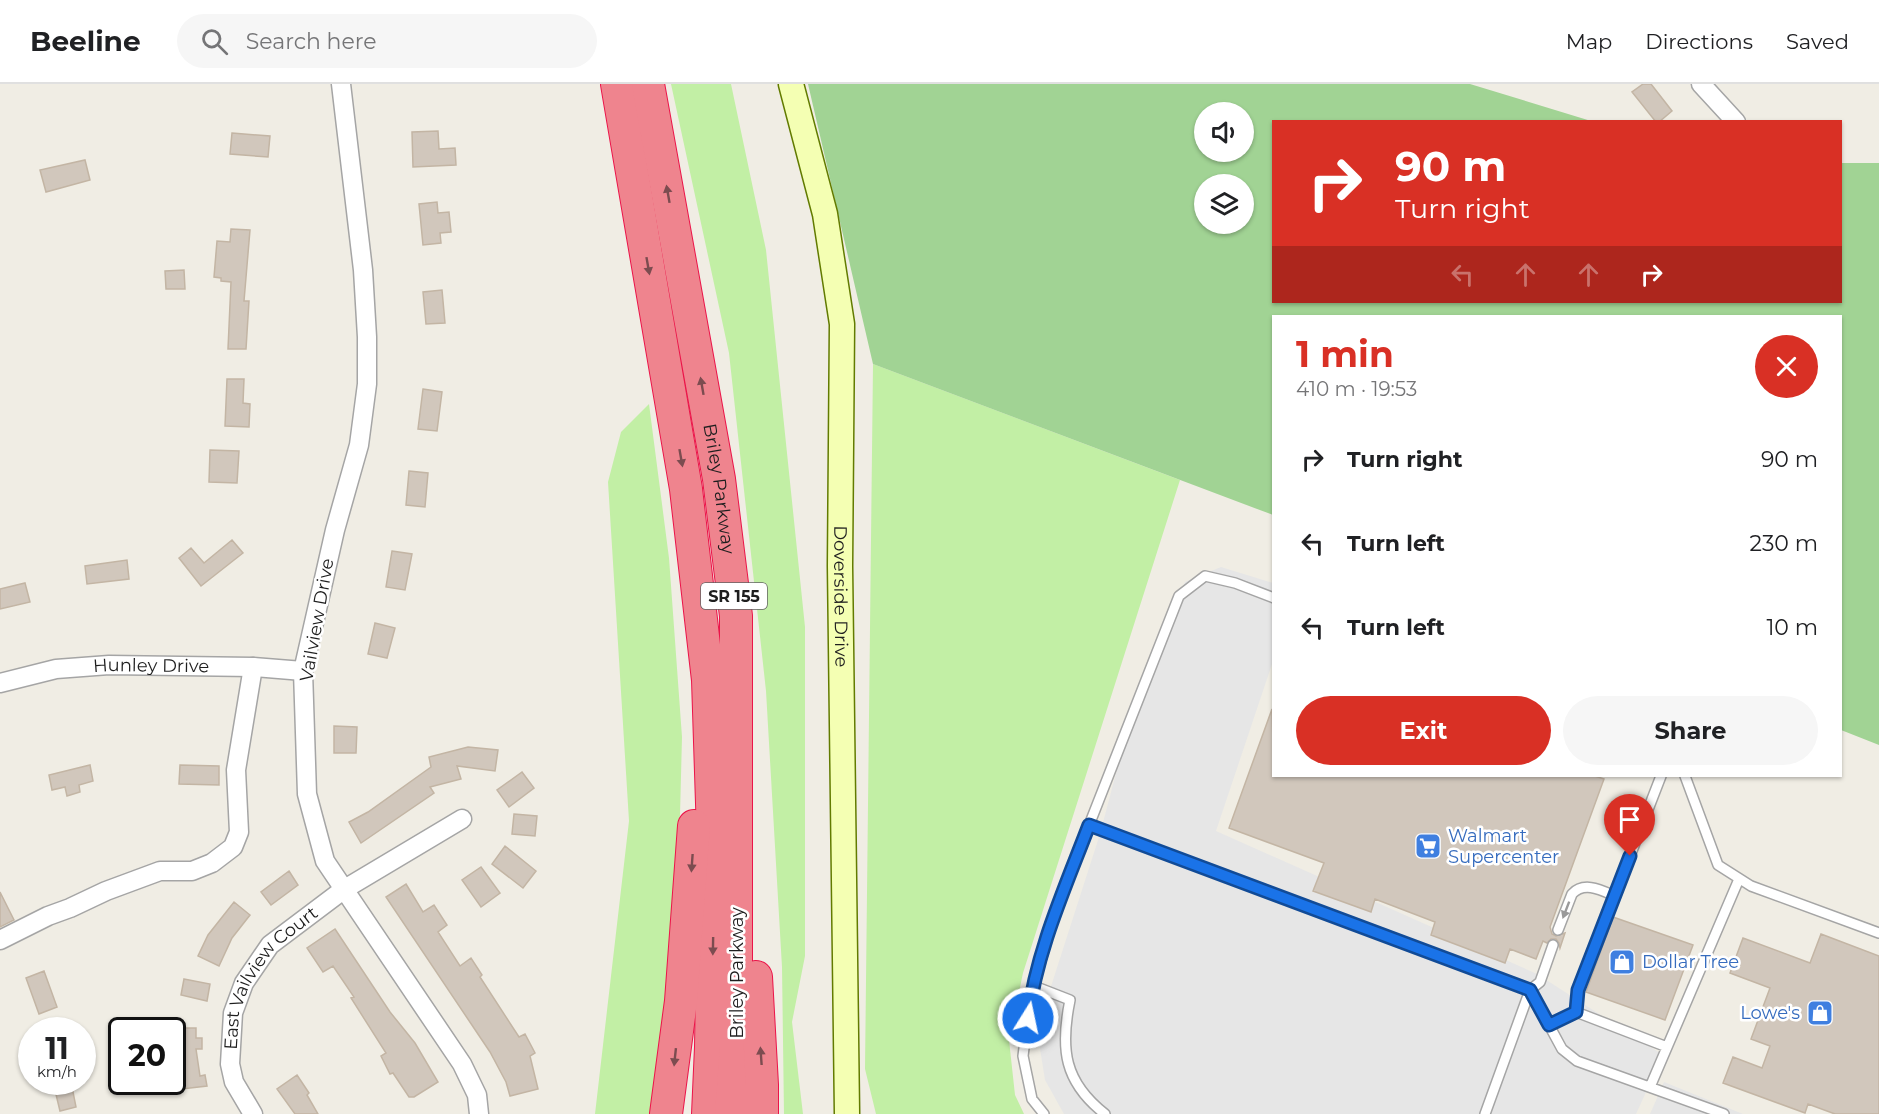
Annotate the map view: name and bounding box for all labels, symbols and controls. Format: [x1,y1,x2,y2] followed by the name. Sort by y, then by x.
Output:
[177,14,597,68] search box
[30,24,141,58] text: Beeline
[198,25,231,58] icon: search
[246,28,377,55] text: Search here
[1566,29,1612,54] text: Map
[1645,29,1753,54] text: Directions
[1786,29,1849,54] text: Saved
[1194,102,1254,234] map controls
[1194,102,1254,162] button: sound
[1395,140,1506,192] text: 90 m
[1296,144,1374,222] icon: right
[1194,174,1254,234] button: layers
[663,185,672,204] one-way arrow
[1395,192,1530,225] text: Turn right
[644,256,653,275] one-way arrow
[1446,258,1479,291] icon: left
[1509,258,1542,291] icon: ahead
[1572,258,1605,291] icon: ahead
[1635,258,1668,291] icon: right
[1296,332,1394,376] text: 1 min
[1755,335,1818,398] button: close
[697,377,706,396] one-way arrow
[1296,377,1417,401] text: 410 m · 19:53
[698,422,739,556] street label: Briley Parkway
[1296,443,1329,476] icon: right
[1347,446,1462,473] text: Turn right
[1761,446,1818,473] text: 90 m
[677,449,686,468] one-way arrow
[829,525,852,668] street label: Doverside Drive
[1296,527,1329,560] icon: left
[1347,530,1445,557] text: Turn left
[1749,530,1818,557] text: 230 m
[295,556,339,683] street label: Vailview Drive
[701,583,767,609] road number: SR 155
[1296,611,1329,644] icon: left
[1347,614,1445,641] text: Turn left
[1766,614,1818,641] text: 10 m
[92,654,209,677] street label: Hunley Drive
[1296,696,1551,765] button: Exit
[1563,696,1818,765] button: Share
[1604,794,1655,856] pin
[1613,803,1646,836] icon: arrive
[1448,825,1559,868] place label: Walmart Supercenter
[1413,831,1443,861] supermarket icon: Walmart Supercenter
[687,853,697,872] one-way arrow
[1561,901,1570,919] one-way arrow
[220,902,322,1050] street label: East Vailview Court
[726,907,748,1039] street label: Briley Parkway
[708,936,718,955] one-way arrow
[1607,947,1637,977] shop icon: Dollar Tree
[1642,951,1739,973] place label: Dollar Tree
[996,986,1060,1050] position arrow
[1805,998,1835,1028] shop icon: Lowe's
[1740,1002,1800,1024] place label: Lowe's
[108,1017,186,1095] speed limit sign: 20
[45,1030,69,1067] text: 11
[756,1046,765,1065] one-way arrow
[670,1047,679,1066] one-way arrow
[37,1062,77,1081] text: km/h

